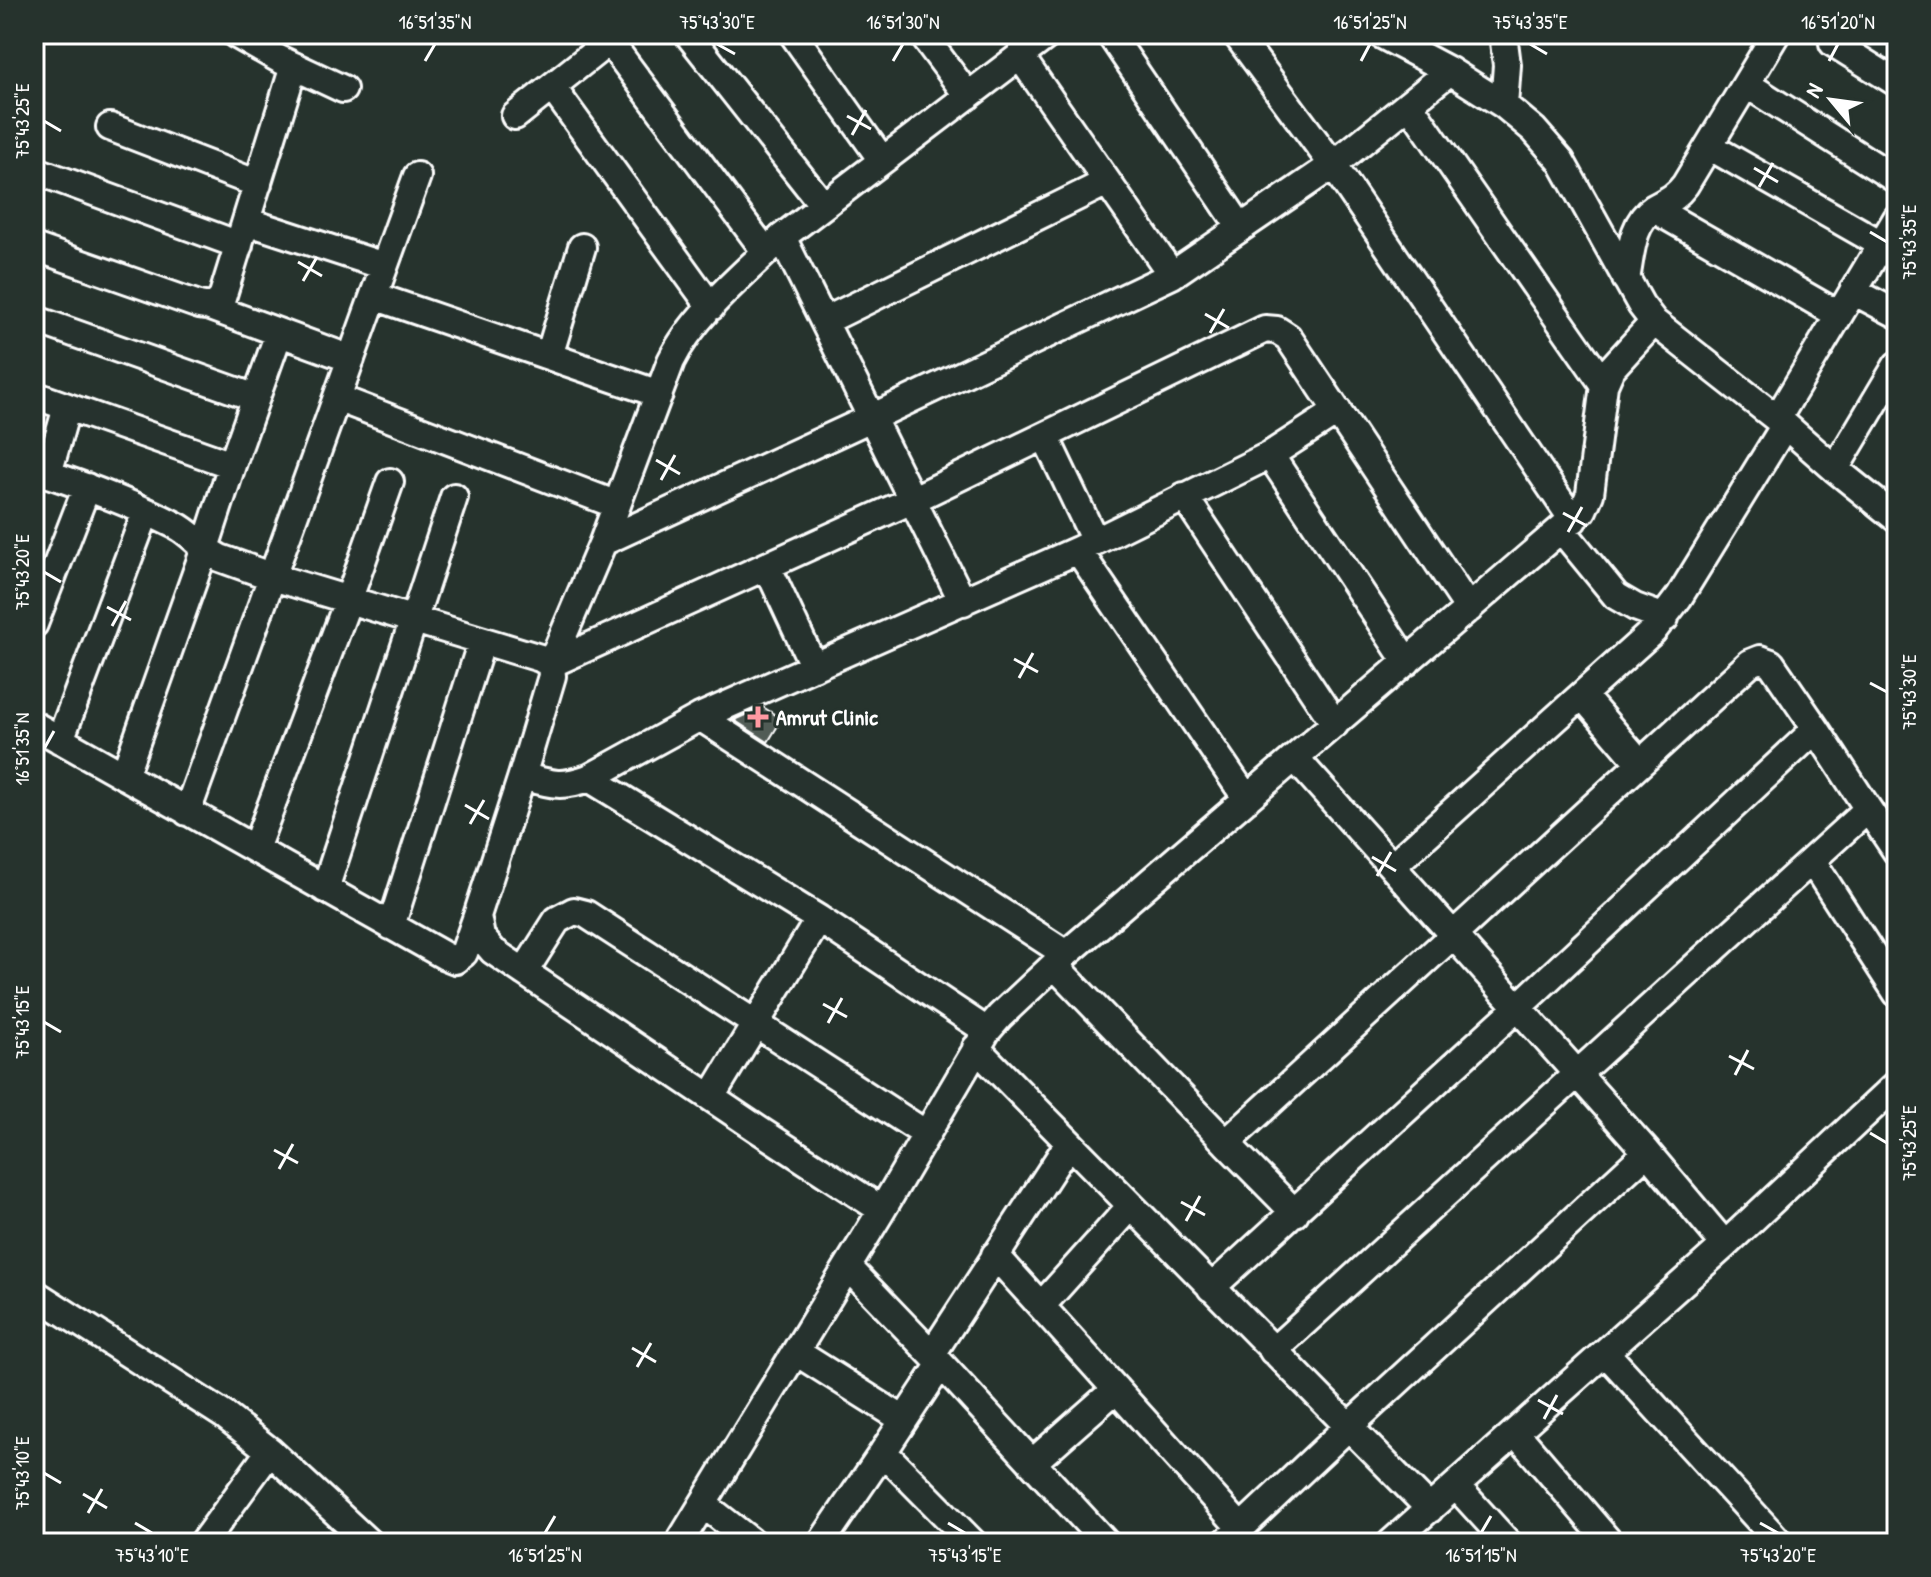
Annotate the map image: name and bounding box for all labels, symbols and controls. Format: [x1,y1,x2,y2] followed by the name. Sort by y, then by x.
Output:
[399,8,472,35] text: 16°51'35"N
[679,8,755,35] text: 75°43'30"E
[866,8,940,35] text: 16°51'30"N
[1333,8,1407,35] text: 16°51'25"N
[1492,8,1568,35] text: 75°43'35"E
[1801,8,1875,35] text: 16°51'20"N
[1791,60,1871,140] north arrow
[1798,78,1830,103] text: N
[8,83,35,159] text: 75°43'25"E
[1895,204,1922,280] text: 75°43'35"E
[8,534,35,610] text: 75°43'20"E
[1895,654,1922,730] text: 75°43'30"E
[776,702,878,732] place label: Amrut Clinic
[747,706,769,728] marker: Amrut Clinic
[8,713,35,786] text: 16°51'35"N
[8,985,35,1059] text: 75°43'15"E
[1895,1105,1922,1181] text: 75°43'25"E
[8,1436,35,1510] text: 75°43'10"E
[115,1541,189,1568] text: 75°43'10"E
[508,1541,582,1568] text: 16°51'25"N
[928,1541,1002,1568] text: 75°43'15"E
[1445,1541,1517,1568] text: 16°51'15"N
[1740,1541,1816,1568] text: 75°43'20"E

